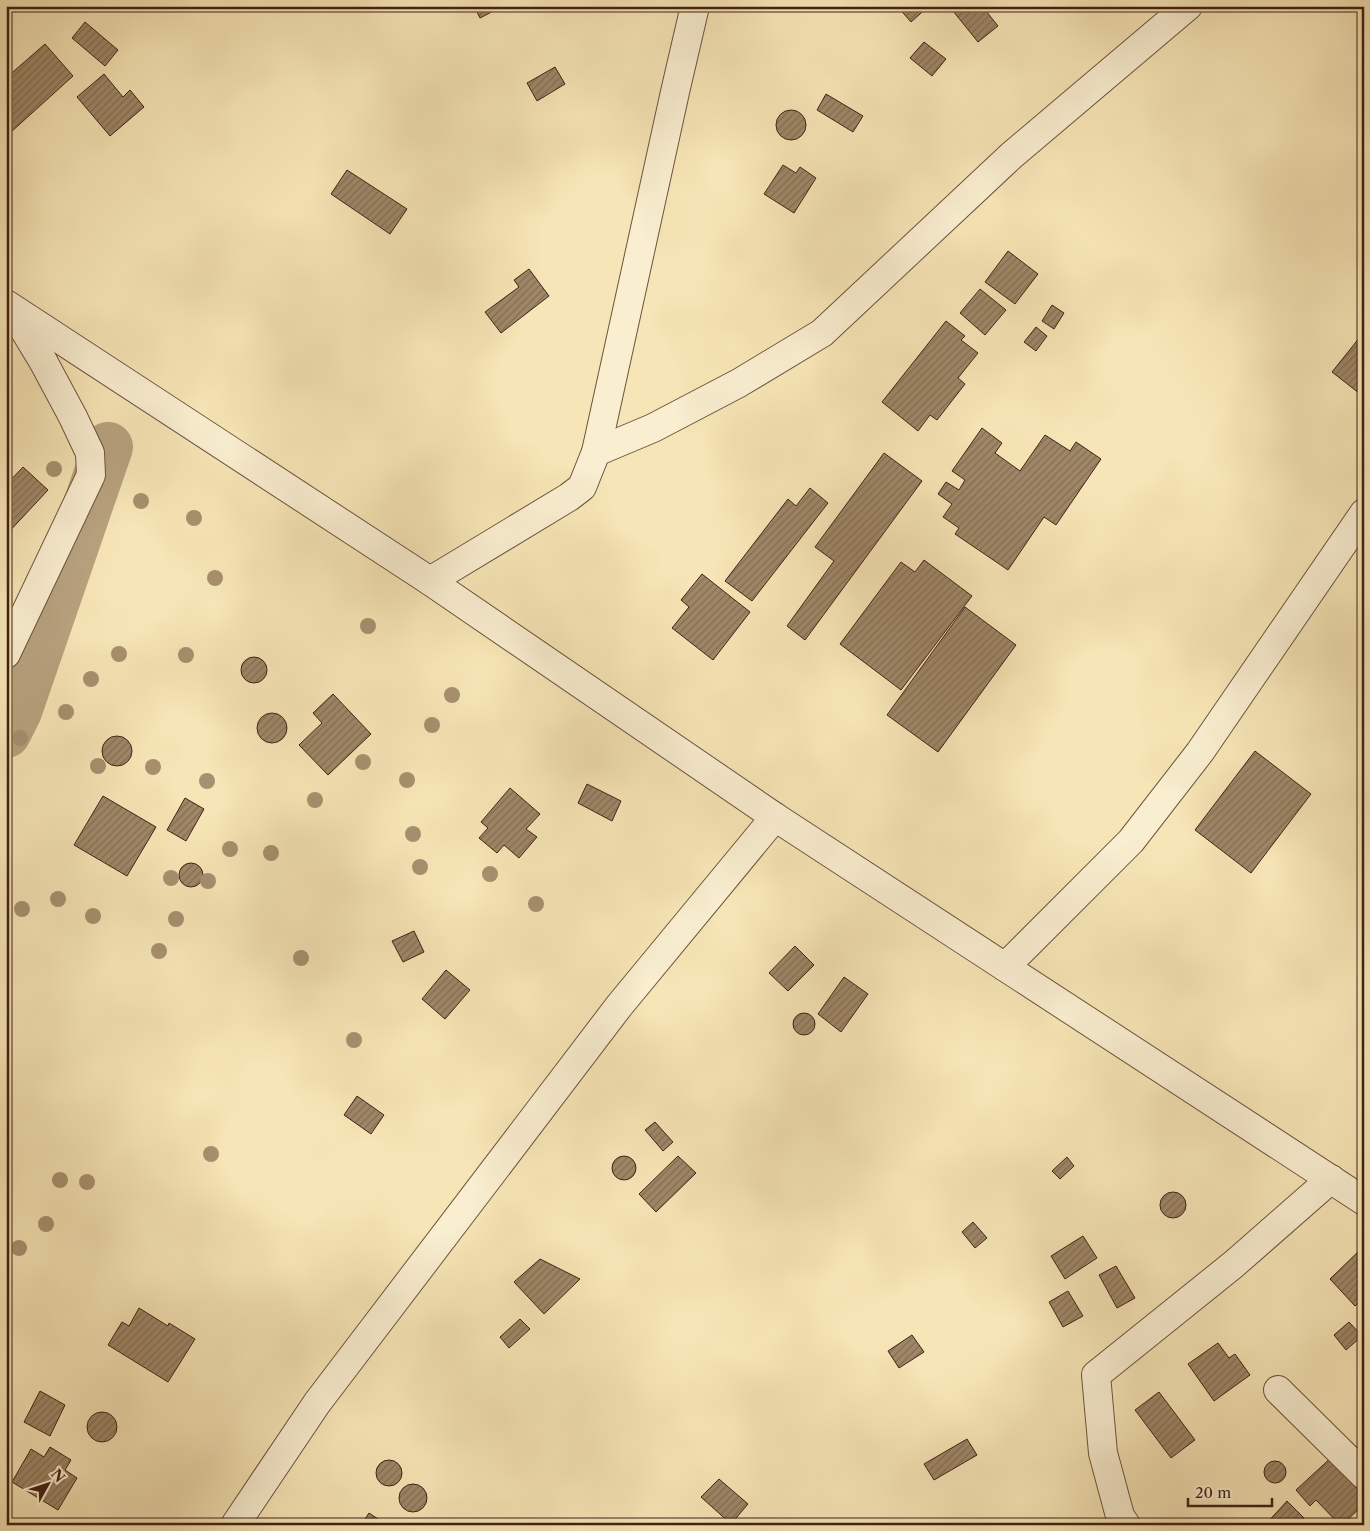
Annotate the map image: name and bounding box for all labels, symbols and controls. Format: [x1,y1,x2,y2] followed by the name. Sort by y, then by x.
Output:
[22,1458,72,1508] north arrow
[47,1465,69,1486] text: N
[1188,1476,1271,1508] scale bar
[1195,1483,1231,1502] text: 20 m

